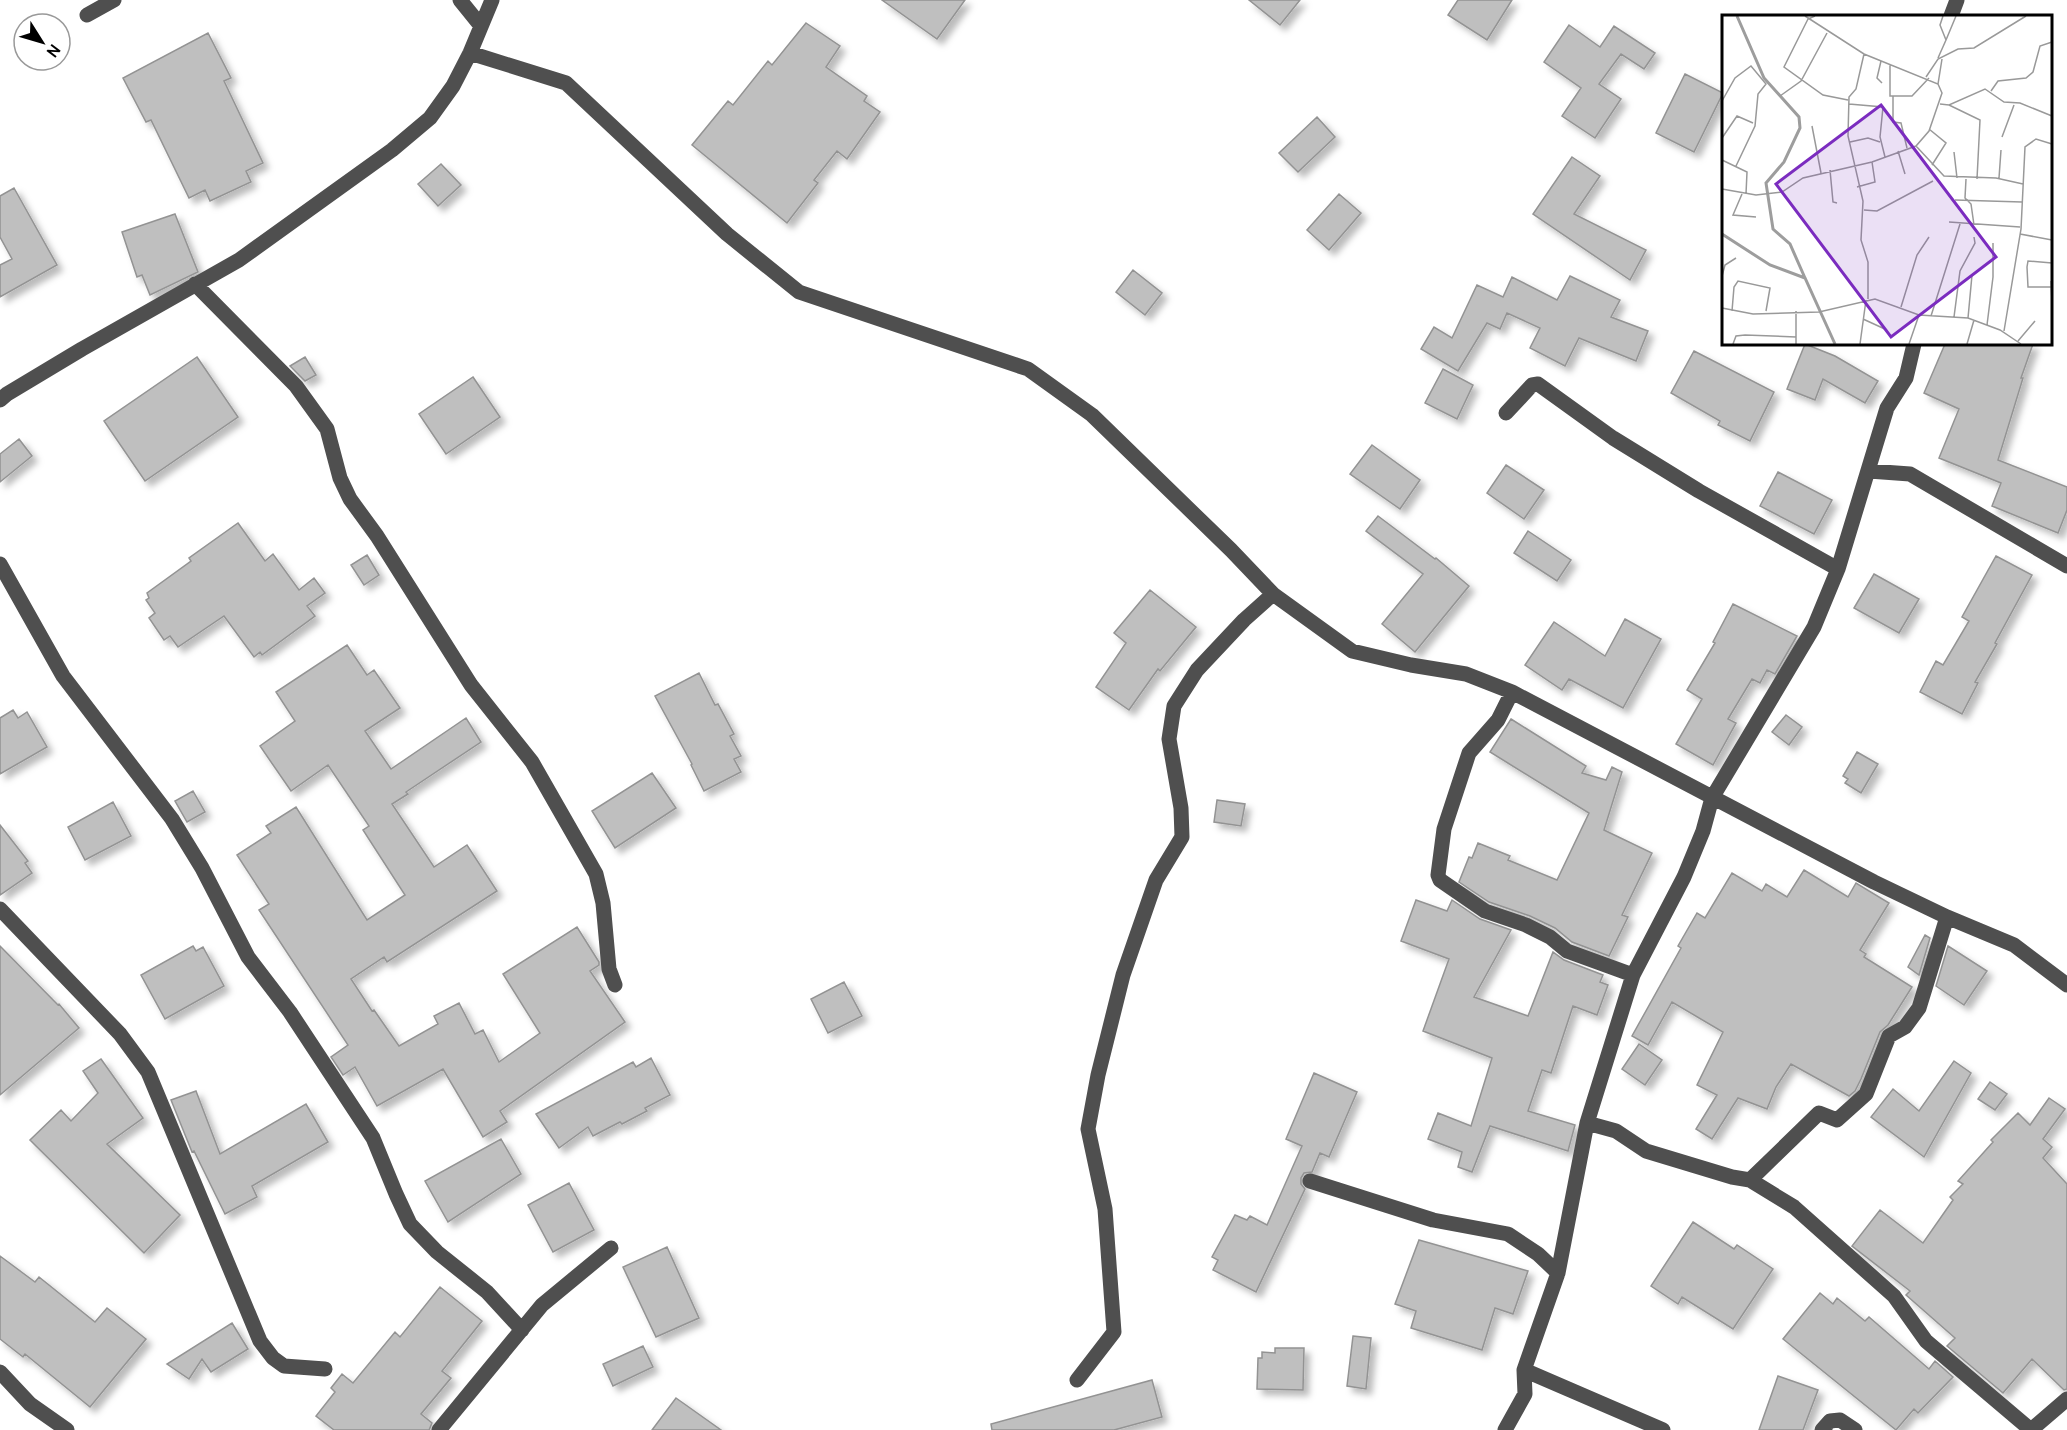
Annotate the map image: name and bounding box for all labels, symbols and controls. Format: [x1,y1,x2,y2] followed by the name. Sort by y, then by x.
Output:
[12,12,72,72] north arrow
[1722,15,2052,345] inset map
[43,40,65,61] text: N

